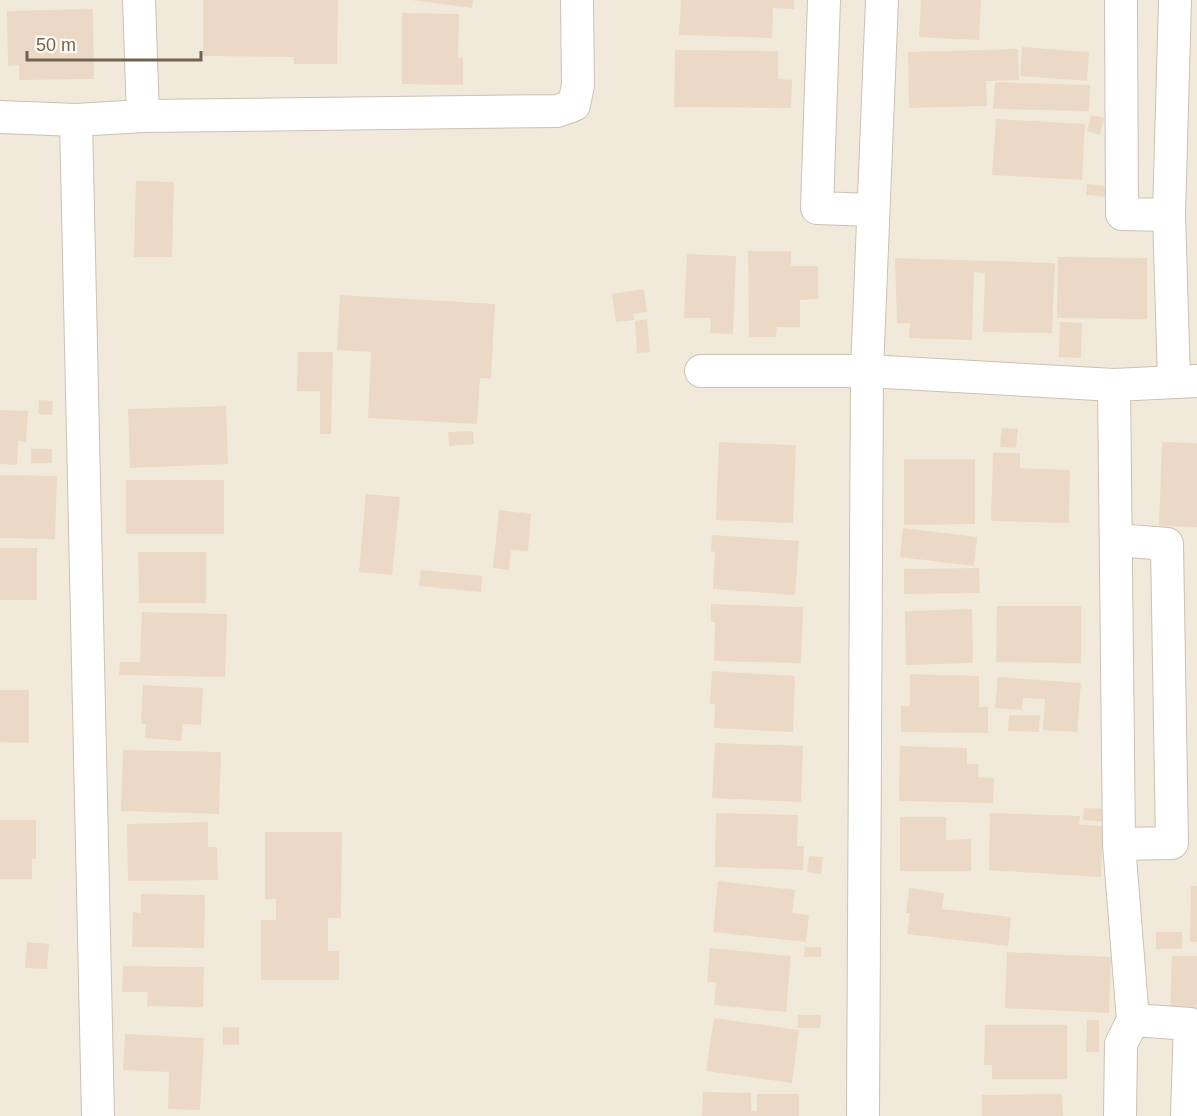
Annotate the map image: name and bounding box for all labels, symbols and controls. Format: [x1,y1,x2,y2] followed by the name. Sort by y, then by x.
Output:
[27,24,201,62] scale bar
[36,35,76,55] text: 50 m

